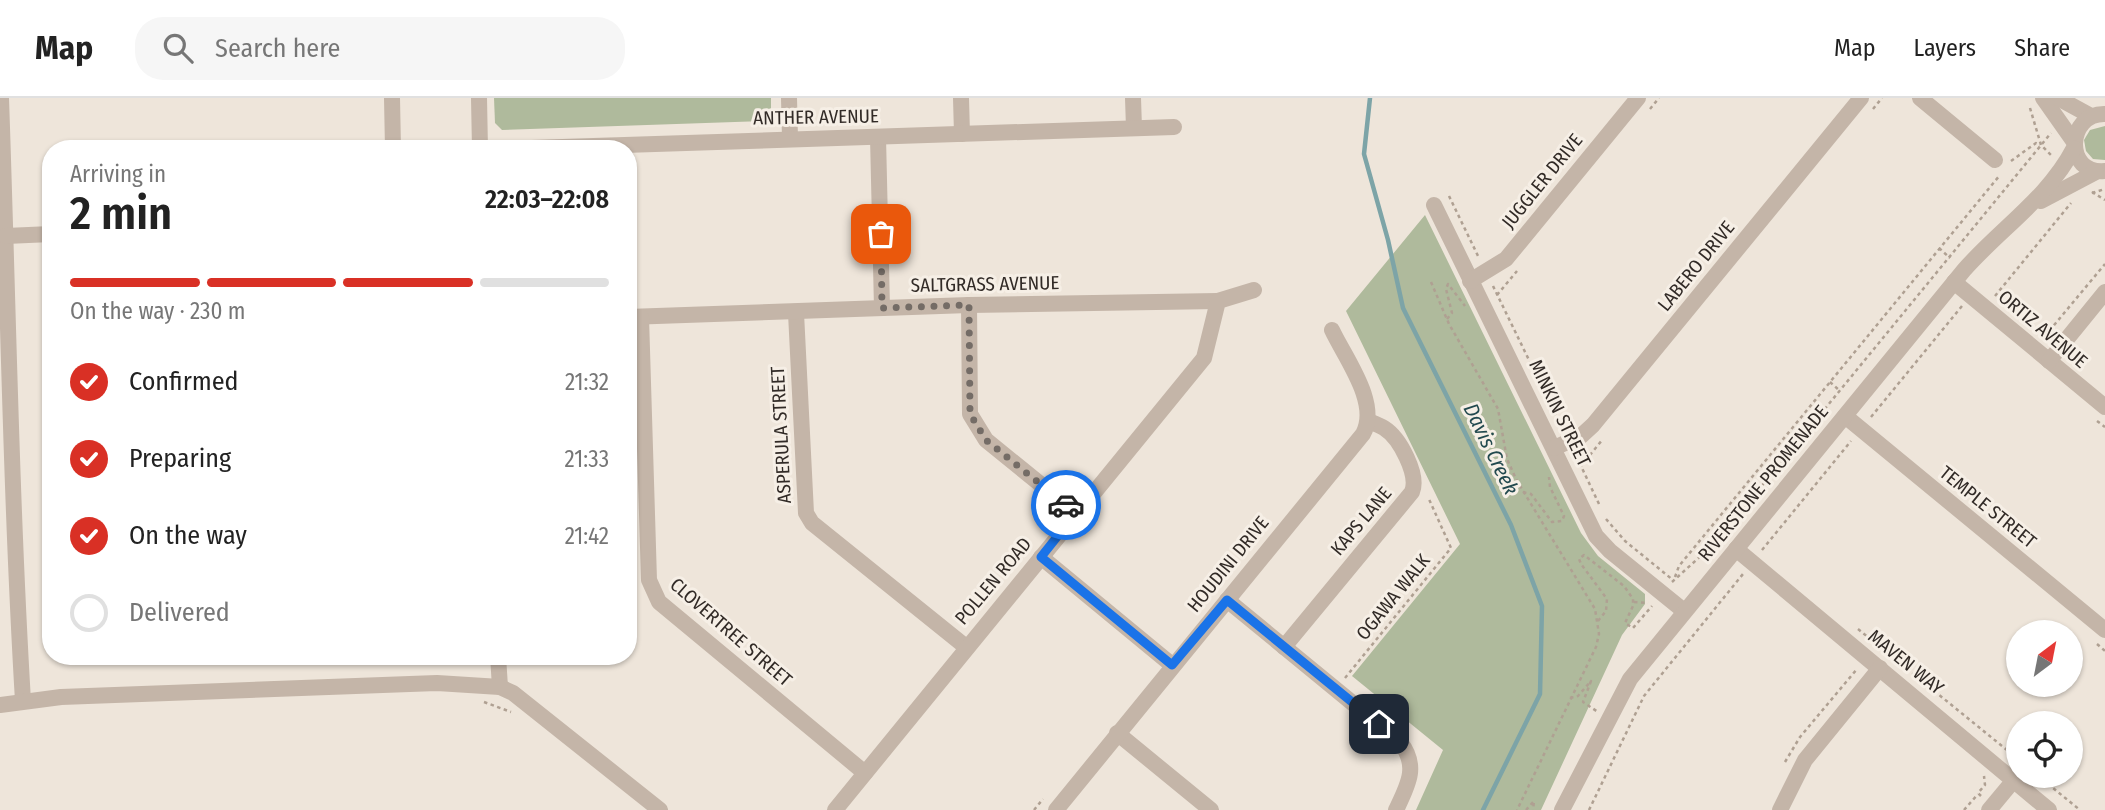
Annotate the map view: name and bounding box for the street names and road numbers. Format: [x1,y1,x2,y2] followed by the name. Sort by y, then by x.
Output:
[753,104,879,130] street label: ANTHER AVENUE
[1497,129,1587,233] street label: JUGGLER DRIVE
[1653,216,1739,316] street label: LABERO DRIVE
[911,271,1060,297] street label: SALTGRASS AVENUE
[1994,285,2092,373] street label: ORTIZ AVENUE
[1524,356,1596,470] street label: MINKIN STREET
[766,366,796,504] street label: ASPERULA STREET
[1693,400,1833,566] street label: RIVERSTONE PROMENADE
[1935,461,2041,553] street label: TEMPLE STREET
[1326,482,1396,560] street label: KAPS LANE
[1182,511,1274,617] street label: HOUDINI DRIVE
[950,533,1036,629] street label: POLLEN ROAD
[1351,549,1435,645] street label: OGAWA WALK
[665,573,797,691] street label: CLOVERTREE STREET
[1864,625,1949,700] street label: MAVEN WAY

